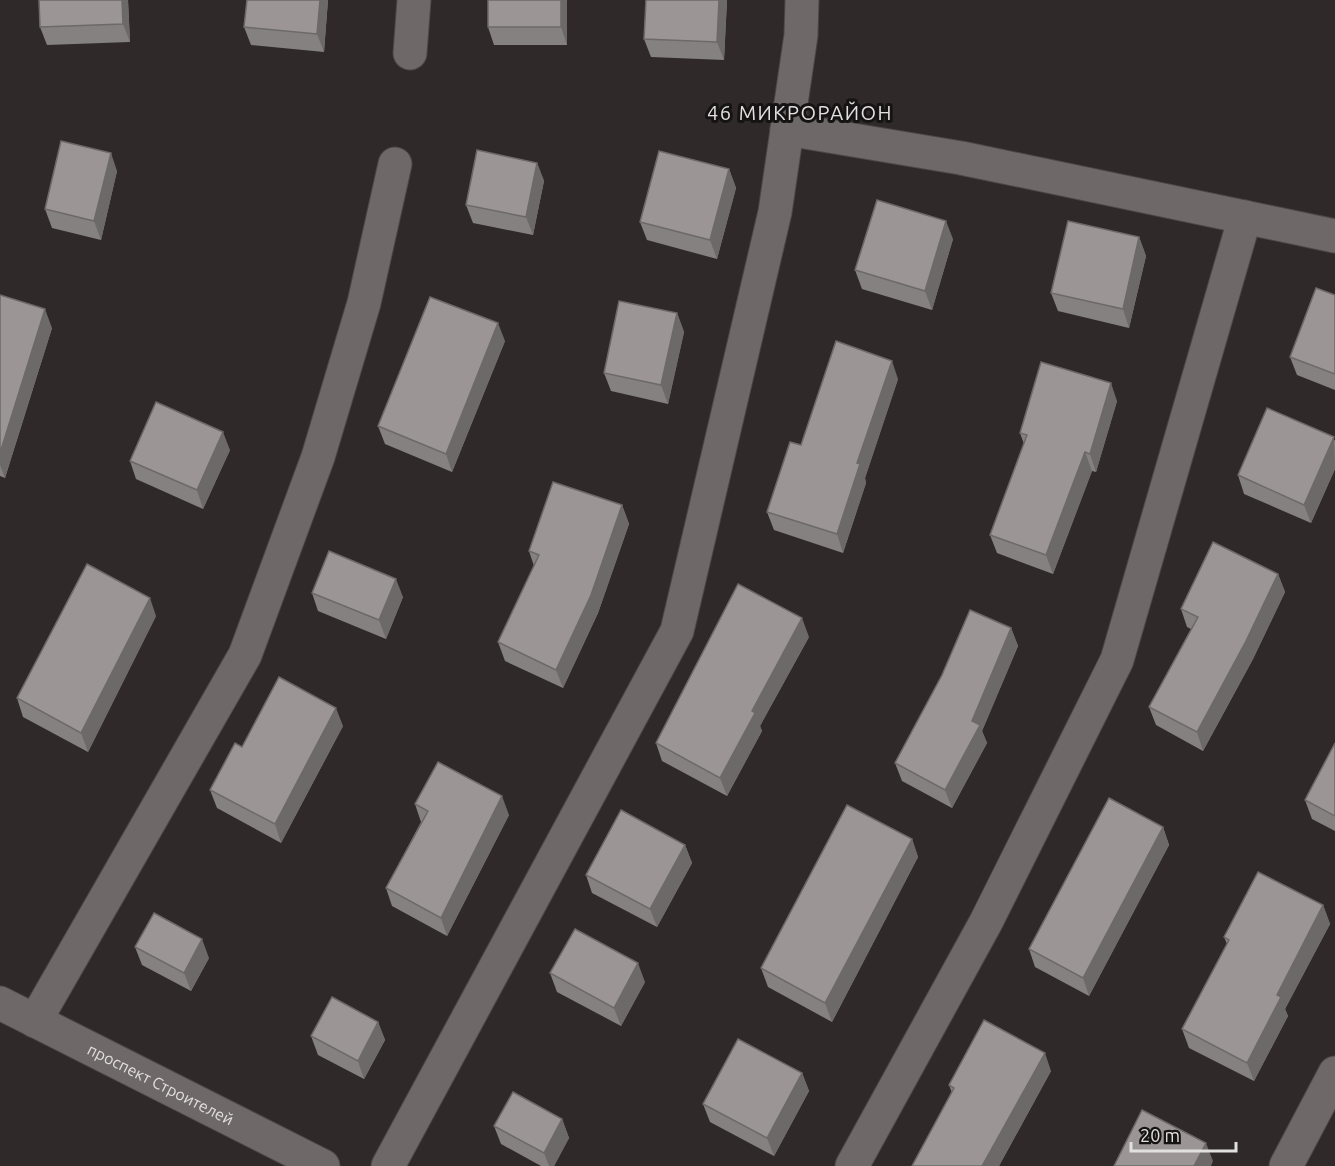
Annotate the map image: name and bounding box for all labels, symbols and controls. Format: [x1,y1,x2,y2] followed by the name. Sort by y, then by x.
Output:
[707,101,893,124] district label: 46 МИКРОРАЙОН
[85,1040,237,1128] street label: проспект Строителей
[1131,1115,1236,1153] scale bar
[1140,1125,1180,1145] text: 20 m

